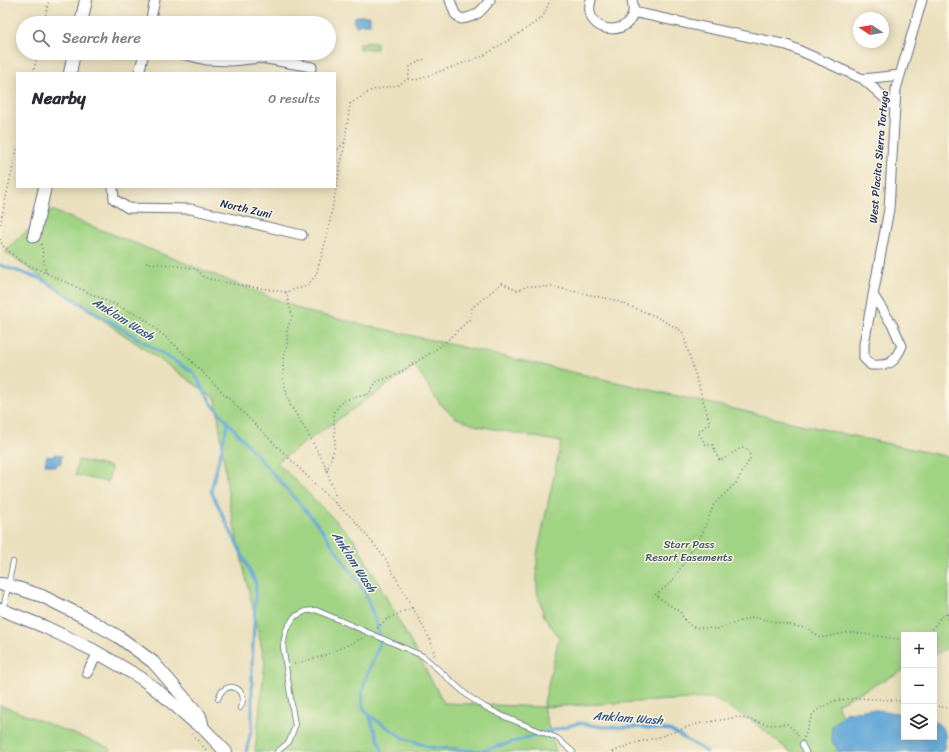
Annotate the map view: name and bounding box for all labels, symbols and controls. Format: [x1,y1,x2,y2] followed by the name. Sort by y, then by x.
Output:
[853,12,889,48] north arrow
[16,16,336,60] search box
[62,25,141,51] text: Search here
[30,27,52,49] icon: search
[32,83,86,113] text: Nearby
[268,87,320,110] text: 0 results
[864,89,894,224] street label: West Placita Sierra Tortuga
[218,194,275,224] street label: North Zuni
[87,291,160,348] water label: Anklam Wash
[325,526,383,599] water label: Anklam Wash
[645,535,733,567] park label: Starr Pass Resort Easements
[901,632,937,740] map controls
[901,632,937,668] button: +
[901,668,937,704] button: −
[901,704,937,740] button: layers
[592,705,665,732] water label: Anklam Wash

